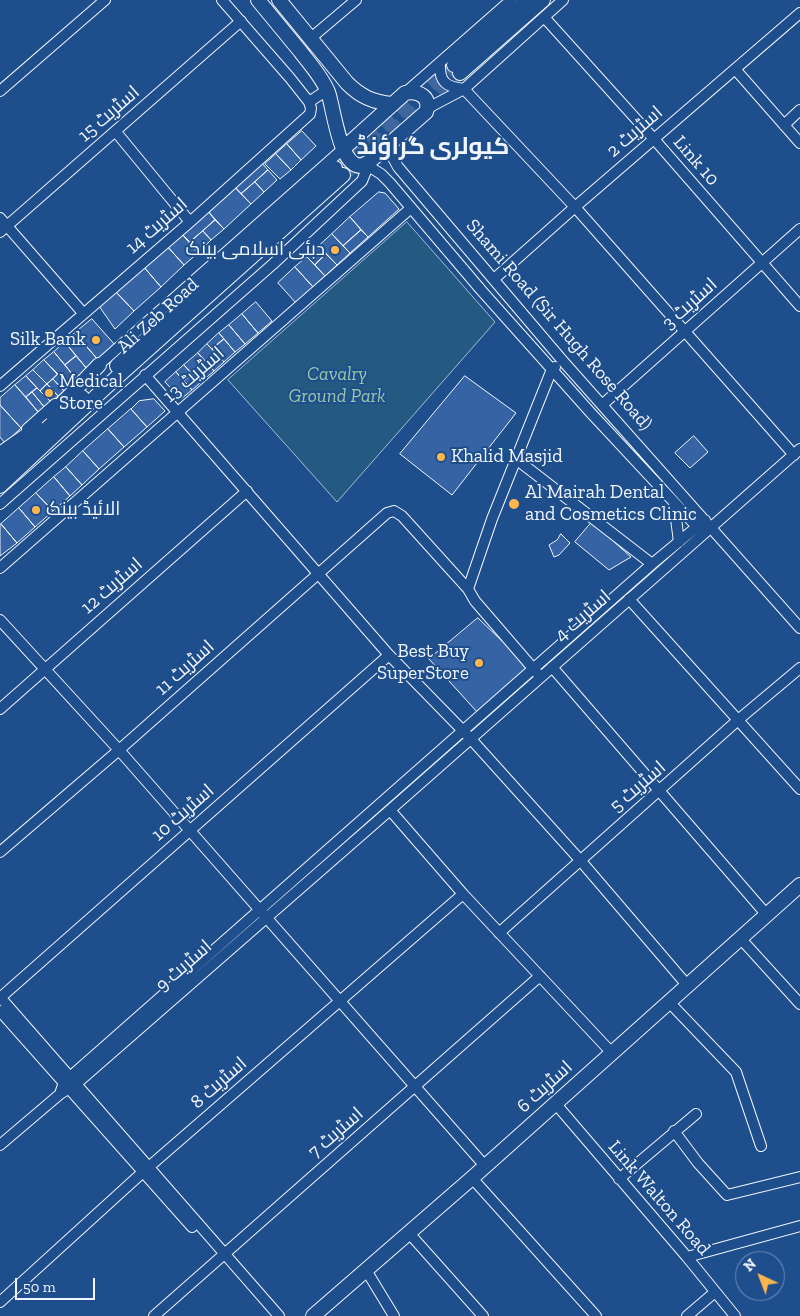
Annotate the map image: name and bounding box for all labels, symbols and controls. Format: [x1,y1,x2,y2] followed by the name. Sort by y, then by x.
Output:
[74,81,144,147] street label: اسٹریٹ 15
[602,101,668,163] street label: اسٹریٹ 2
[668,131,724,191] street label: Link 10
[357,133,509,161] district label: کیولری گراؤنڈ
[121,193,193,259] street label: اسٹریٹ 14
[461,215,657,435] street label: Shami Road (Sir Hugh Rose Road)
[185,239,325,261] place label: دبئی اسلامی بینک
[329,244,341,256] marker: دبئی اسلامی بینک
[112,273,204,359] street label: Ali Zeb Road
[658,273,722,335] street label: اسٹریٹ 3
[10,329,86,351] place label: Silk Bank
[90,334,102,346] marker: Silk Bank
[159,342,229,408] street label: اسٹریٹ 13
[288,364,386,408] park label: Cavalry Ground Park
[59,371,123,415] place label: Medical Store
[43,387,55,399] marker: Medical Store
[451,446,563,468] place label: Khalid Masjid
[435,451,447,463] marker: Khalid Masjid
[525,482,697,526] place label: Al Mairah Dental and Cosmetics Clinic
[507,497,521,511] marker: Al Mairah Dental and Cosmetics Clinic
[46,499,120,521] place label: الائیڈ بینک
[30,504,42,516] marker: الائیڈ بینک
[77,553,147,619] street label: اسٹریٹ 12
[550,585,616,647] street label: اسٹریٹ 4
[151,636,219,700] street label: اسٹریٹ 11
[377,641,469,685] place label: Best Buy SuperStore
[473,657,485,669] marker: Best Buy SuperStore
[605,757,671,817] street label: اسٹریٹ 5
[147,780,219,846] street label: اسٹریٹ 10
[151,935,217,997] street label: اسٹریٹ 9
[186,1052,252,1114] street label: اسٹریٹ 8
[512,1056,578,1118] street label: اسٹریٹ 6
[304,1103,368,1163] street label: اسٹریٹ 7
[603,1136,715,1260] street label: Link Walton Road
[735,1251,785,1301] north arrow
[740,1256,760,1275] text: N
[18,1268,98,1300] scale bar
[23,1278,56,1296] text: 50 m

